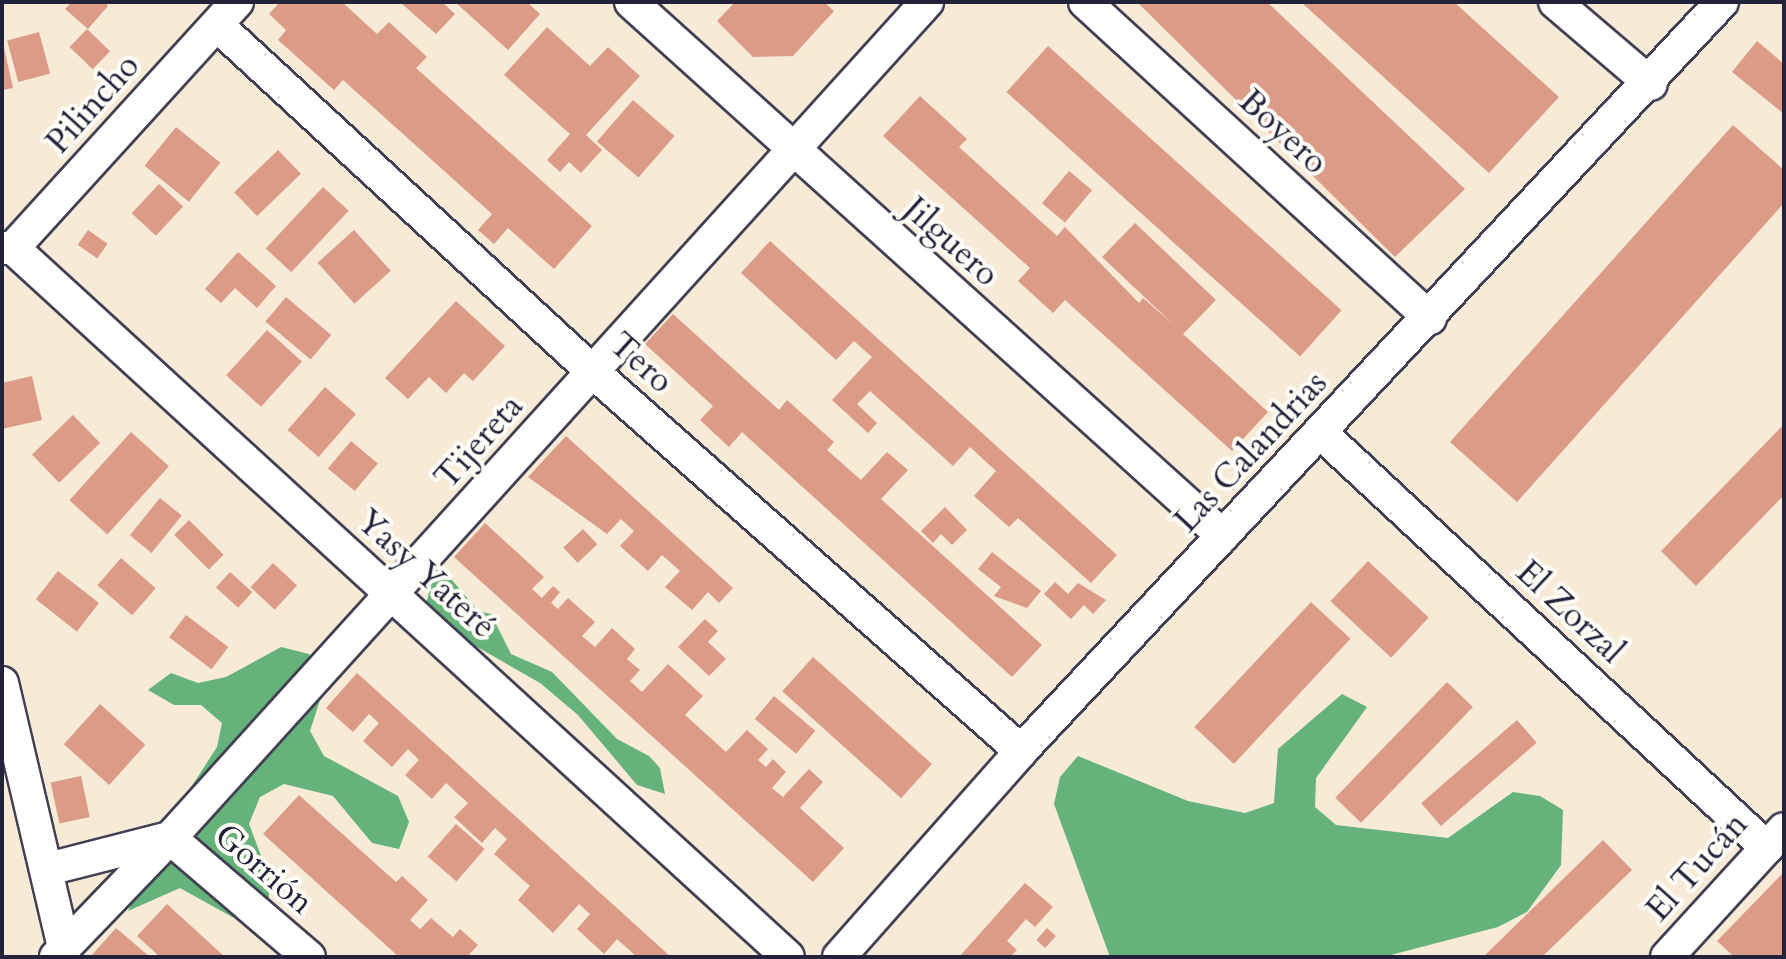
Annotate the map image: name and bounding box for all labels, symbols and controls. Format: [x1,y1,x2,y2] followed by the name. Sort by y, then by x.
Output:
[38,46,148,162] street label: Pilincho
[1230,81,1336,183] street label: Boyero
[895,189,1007,295] street label: Jilguero
[601,324,681,402] street label: Tero
[1166,363,1336,541] street label: Las Calandrias
[426,386,532,498] street label: Tijereta
[348,501,504,647] street label: Yasy Yateré
[1508,552,1632,672] street label: El Zorzal
[1638,804,1756,930] street label: El Tucán
[206,815,322,923] street label: Gorrión

